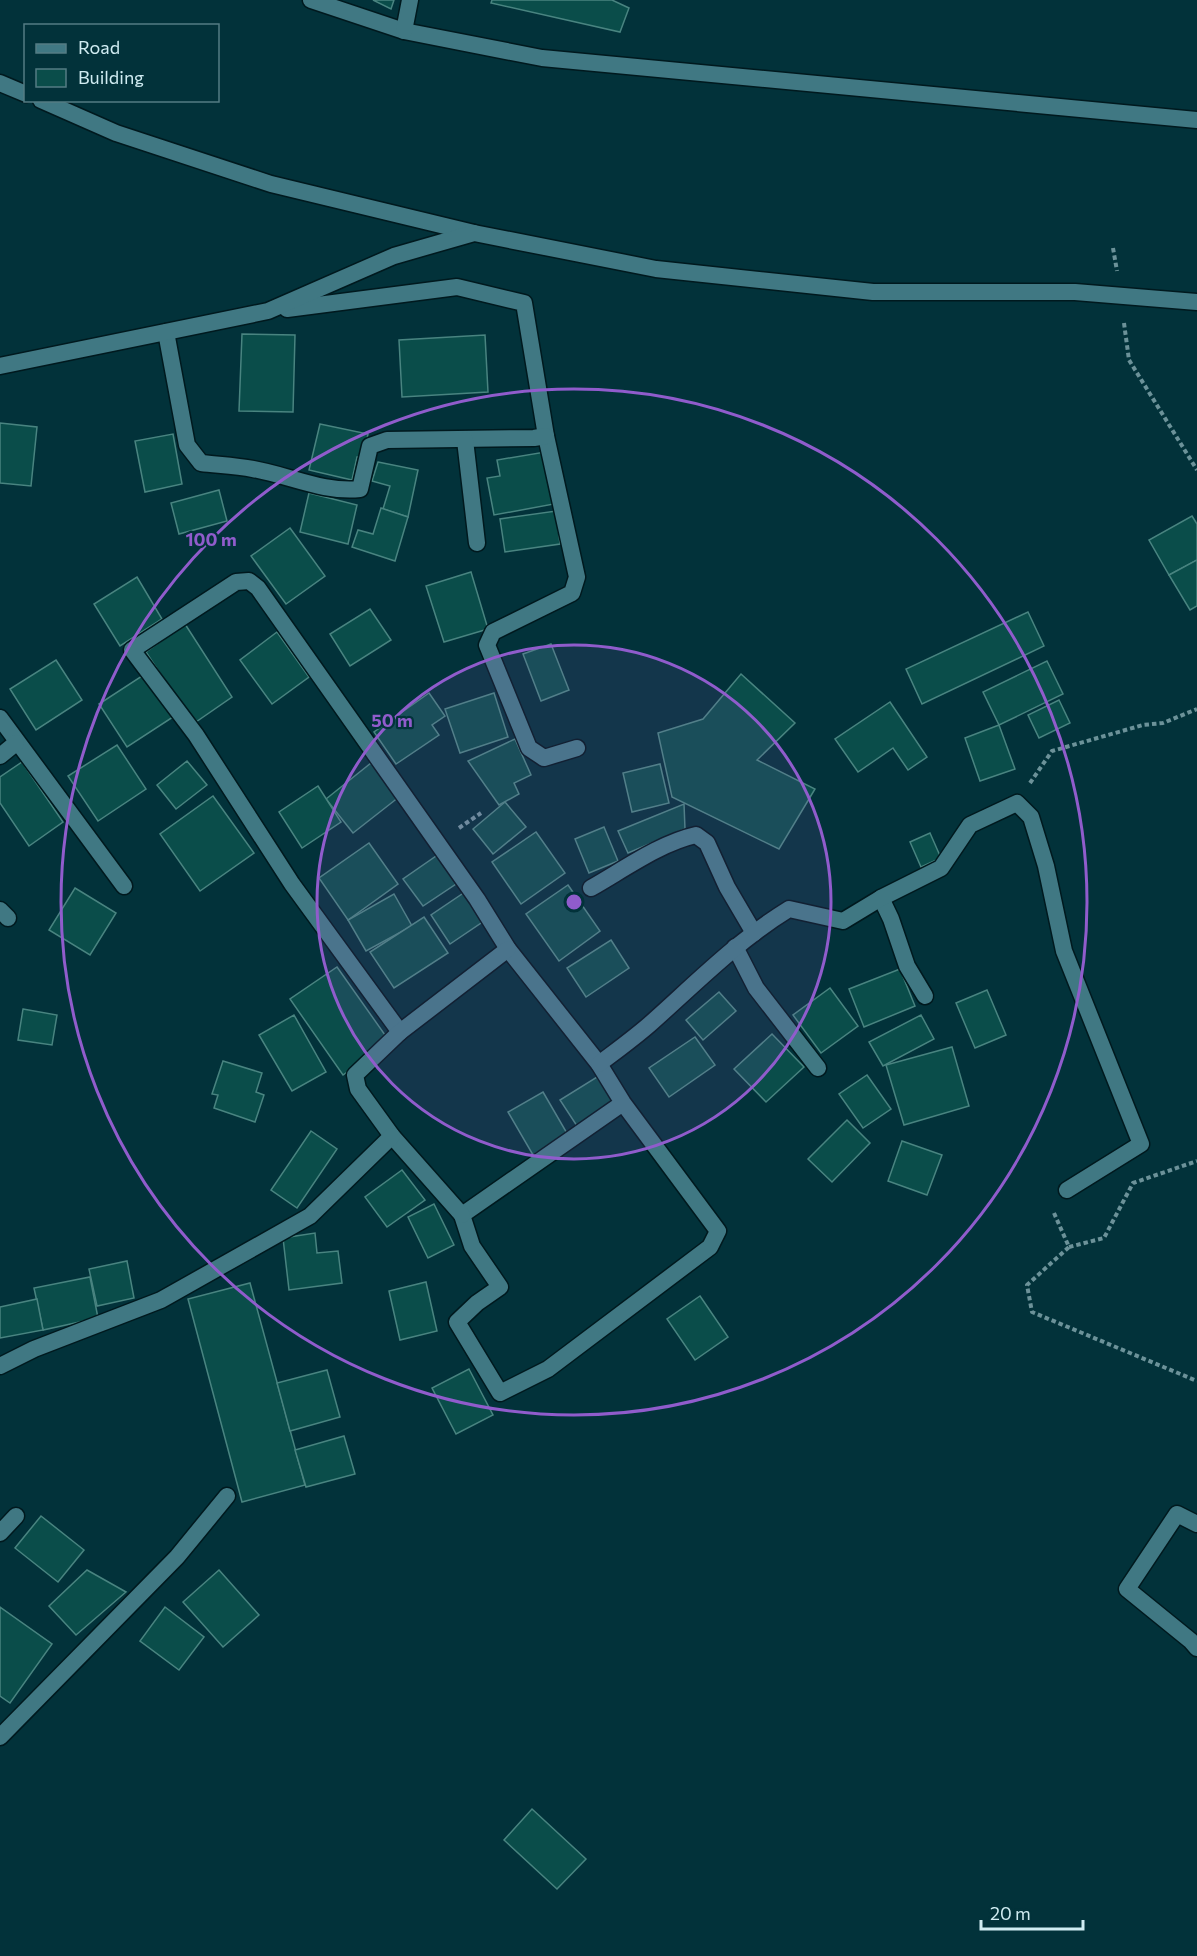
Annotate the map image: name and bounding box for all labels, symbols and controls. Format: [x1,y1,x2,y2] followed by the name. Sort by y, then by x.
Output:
[24,24,219,102] legend
[78,36,120,58] text: Road
[78,66,144,88] text: Building
[185,528,237,550] text: 100 m
[371,709,413,731] text: 50 m
[564,892,584,912] centre of rings
[981,1893,1083,1931] scale bar
[990,1902,1031,1924] text: 20 m

